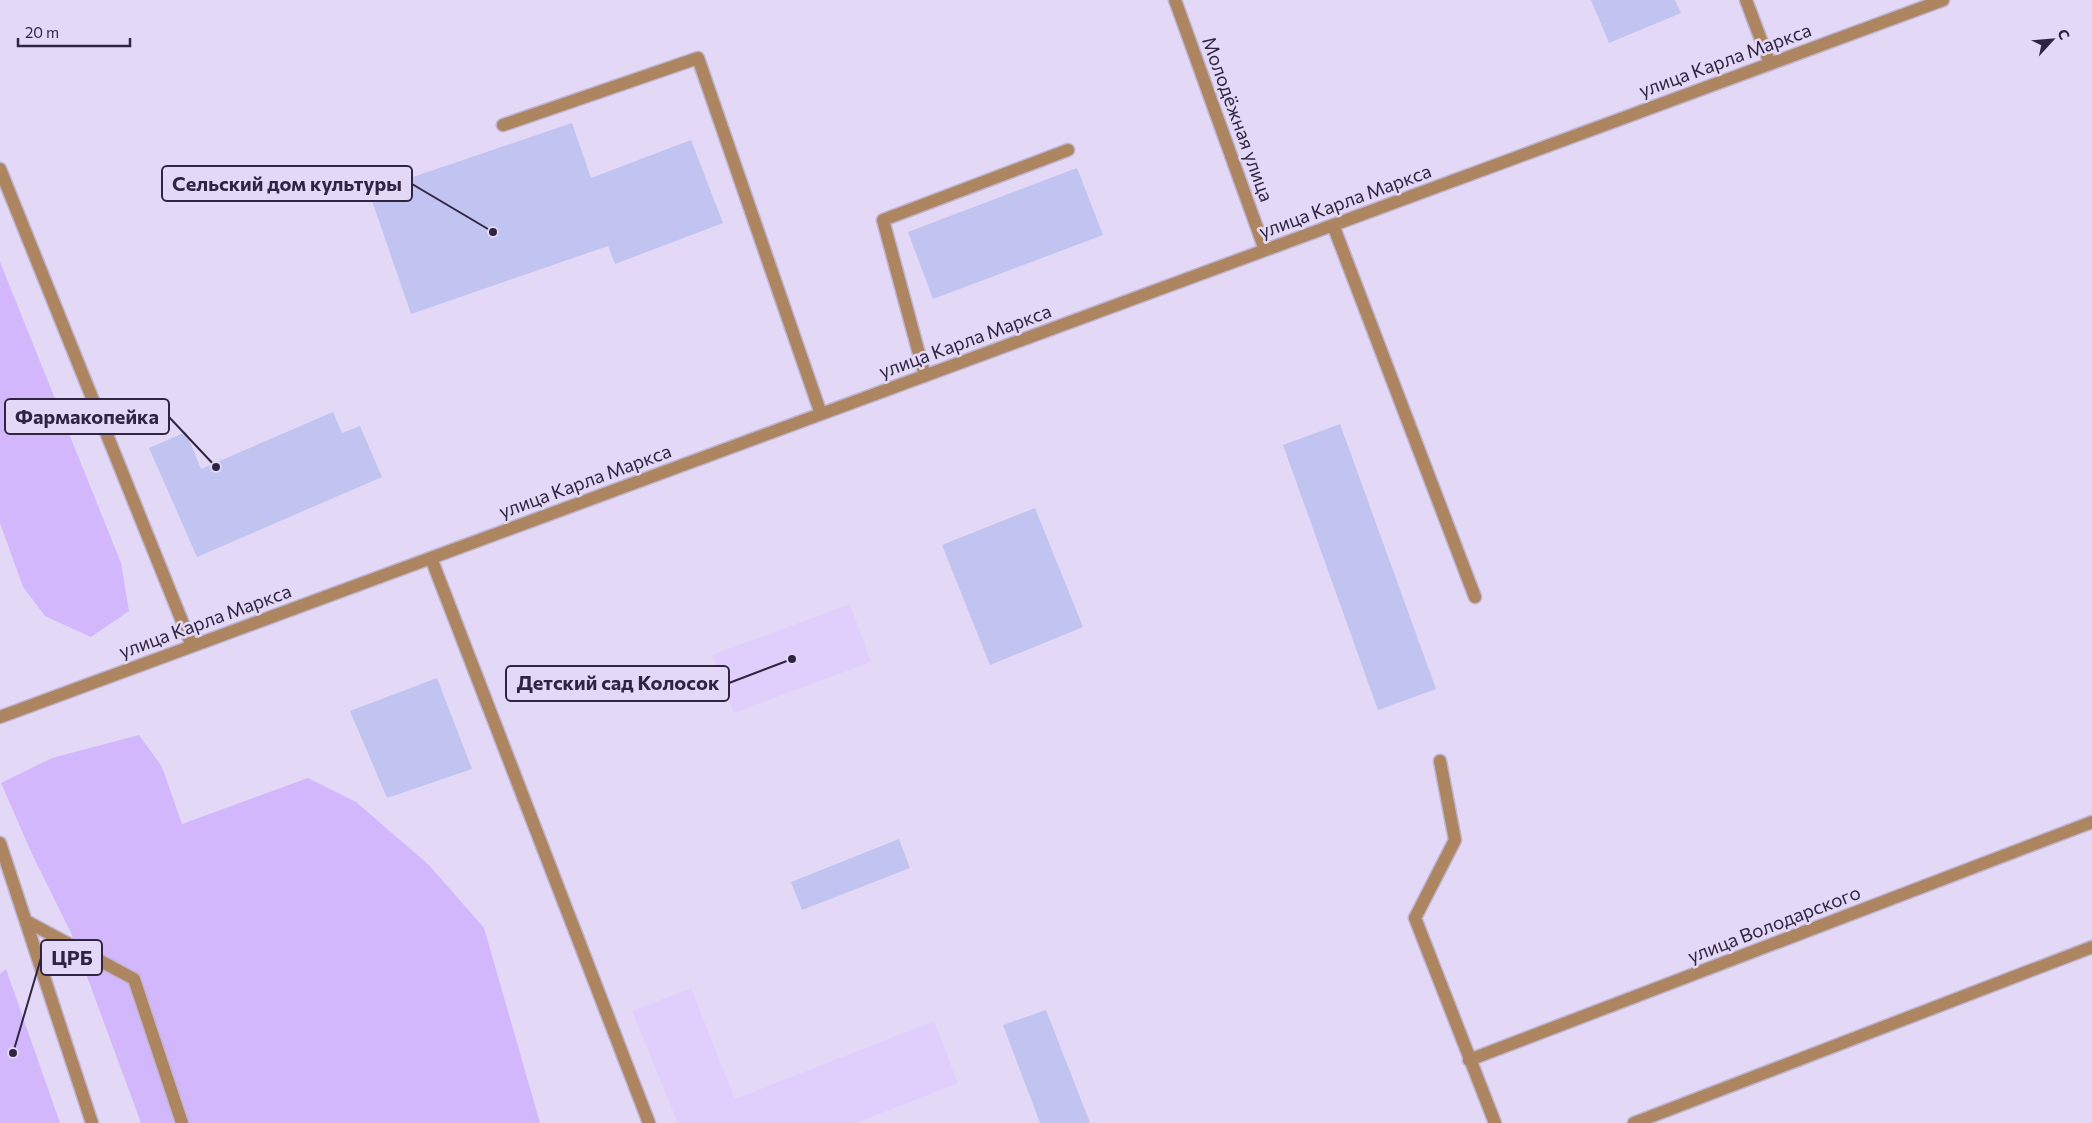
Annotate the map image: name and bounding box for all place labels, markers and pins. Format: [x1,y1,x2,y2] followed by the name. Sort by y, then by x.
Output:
[162,166,412,201] callout: Сельский дом культуры
[5,399,169,434] callout: Фармакопейка
[506,666,729,701] callout: Детский сад Колосок
[41,940,102,975] callout: ЦРБ

